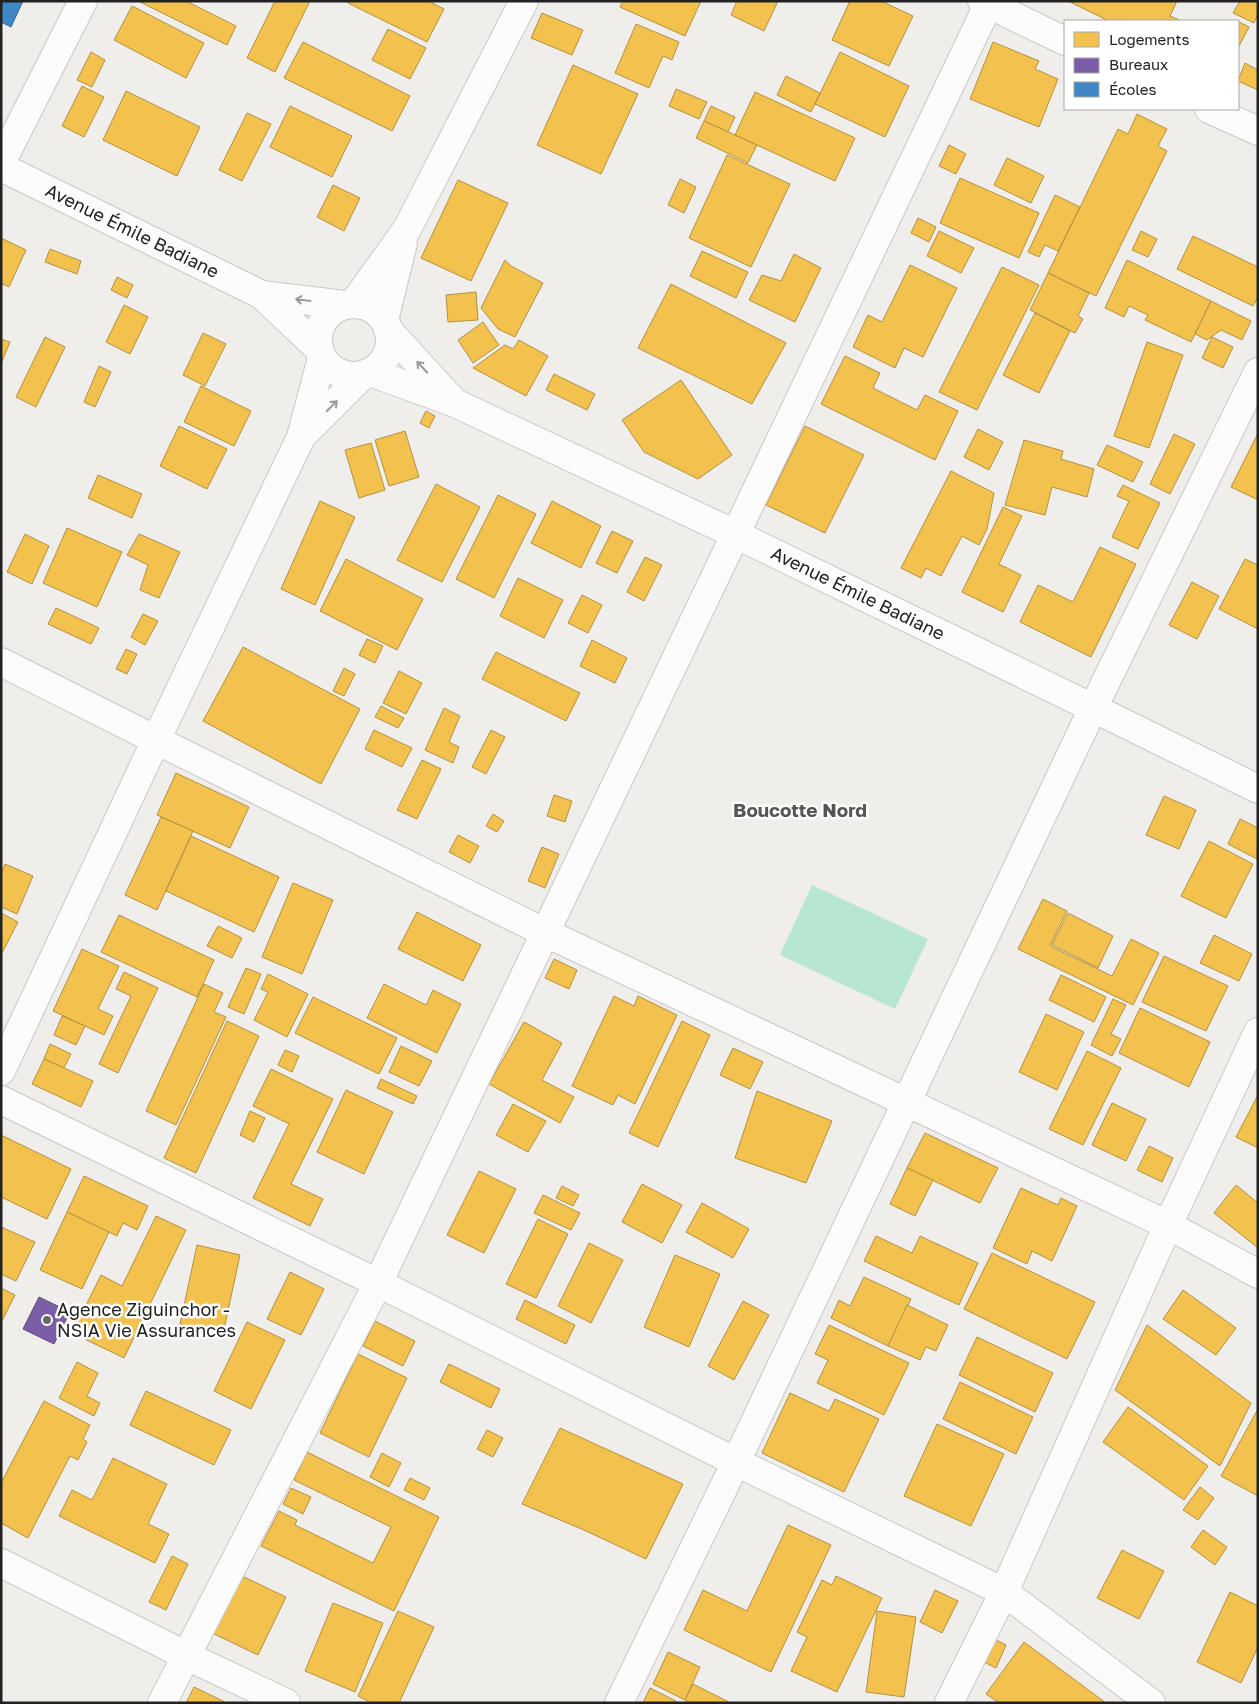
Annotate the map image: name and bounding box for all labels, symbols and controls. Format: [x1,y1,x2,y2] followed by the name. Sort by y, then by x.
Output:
[1064,20,1239,110] legend
[1109,30,1189,48] text: Logements
[1109,55,1168,73] text: Bureaux
[1109,80,1157,98] text: Écoles
[42,179,223,282] street label: Avenue Émile Badiane
[296,295,312,305] one-way arrow
[416,360,428,373] one-way arrow
[326,400,338,412] one-way arrow
[768,541,948,644] street label: Avenue Émile Badiane
[733,798,867,821] district label: Boucotte Nord
[57,1298,236,1341] place label: Agence Ziguinchor - NSIA Vie Assurances
[41,1314,53,1326] marker: Agence Ziguinchor - NSIA Vie Assurances

